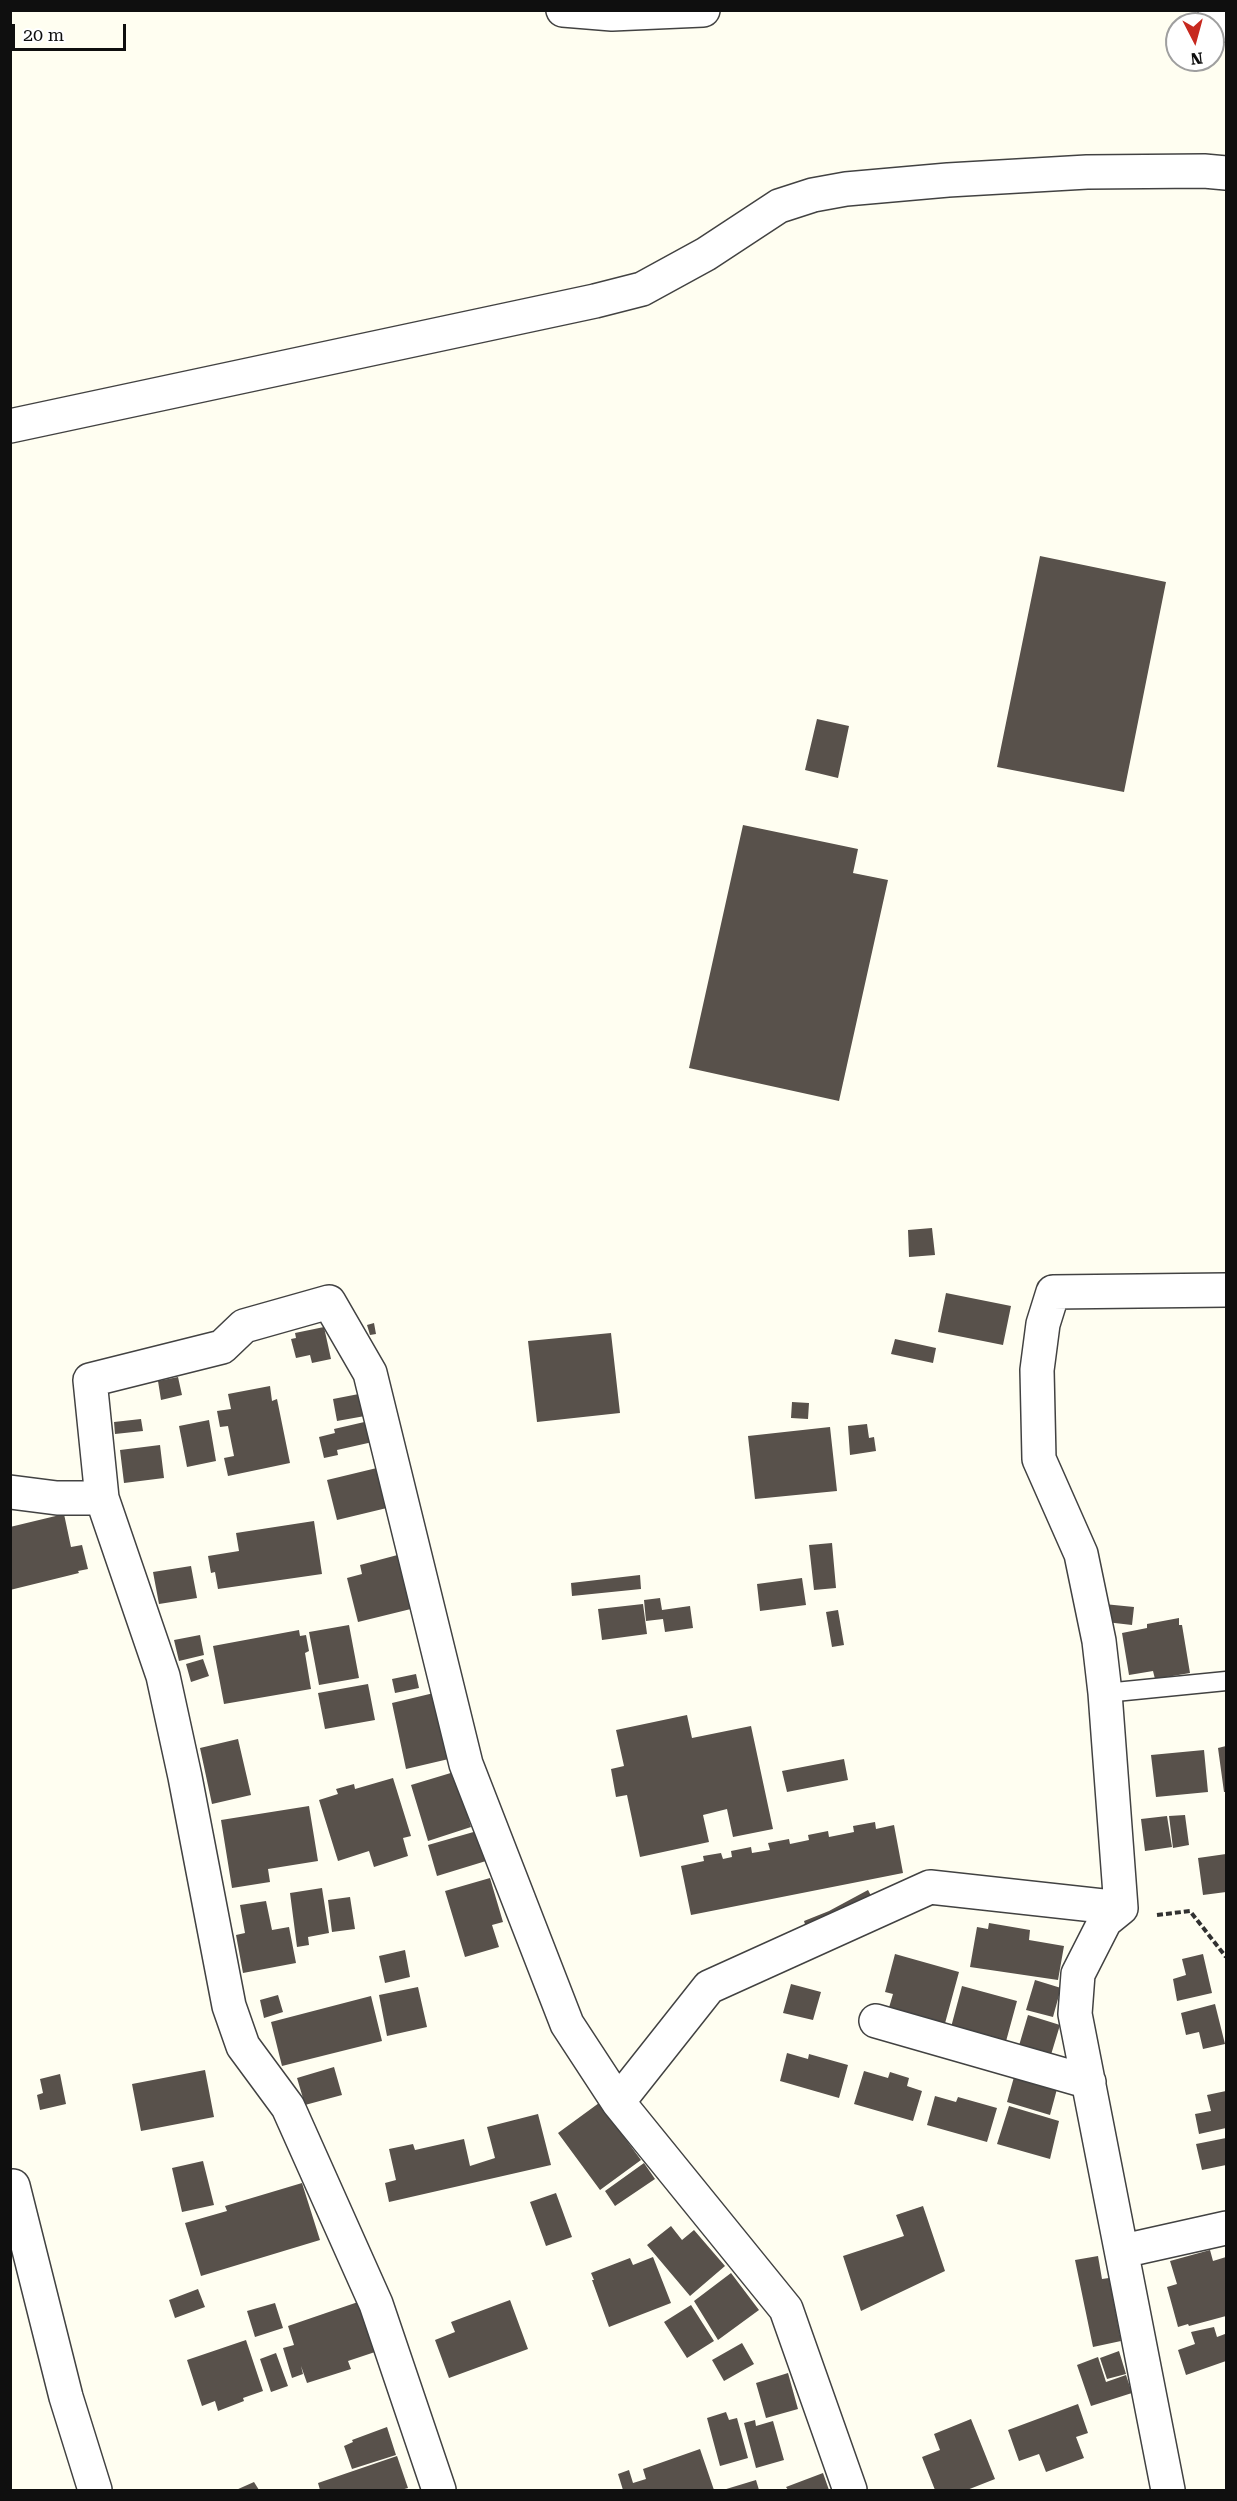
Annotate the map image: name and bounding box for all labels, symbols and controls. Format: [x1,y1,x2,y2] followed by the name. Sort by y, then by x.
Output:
[15,12,129,50] scale bar
[1165,12,1225,72] north arrow
[23,24,64,45] text: 20 m
[1190,48,1204,69] text: N

